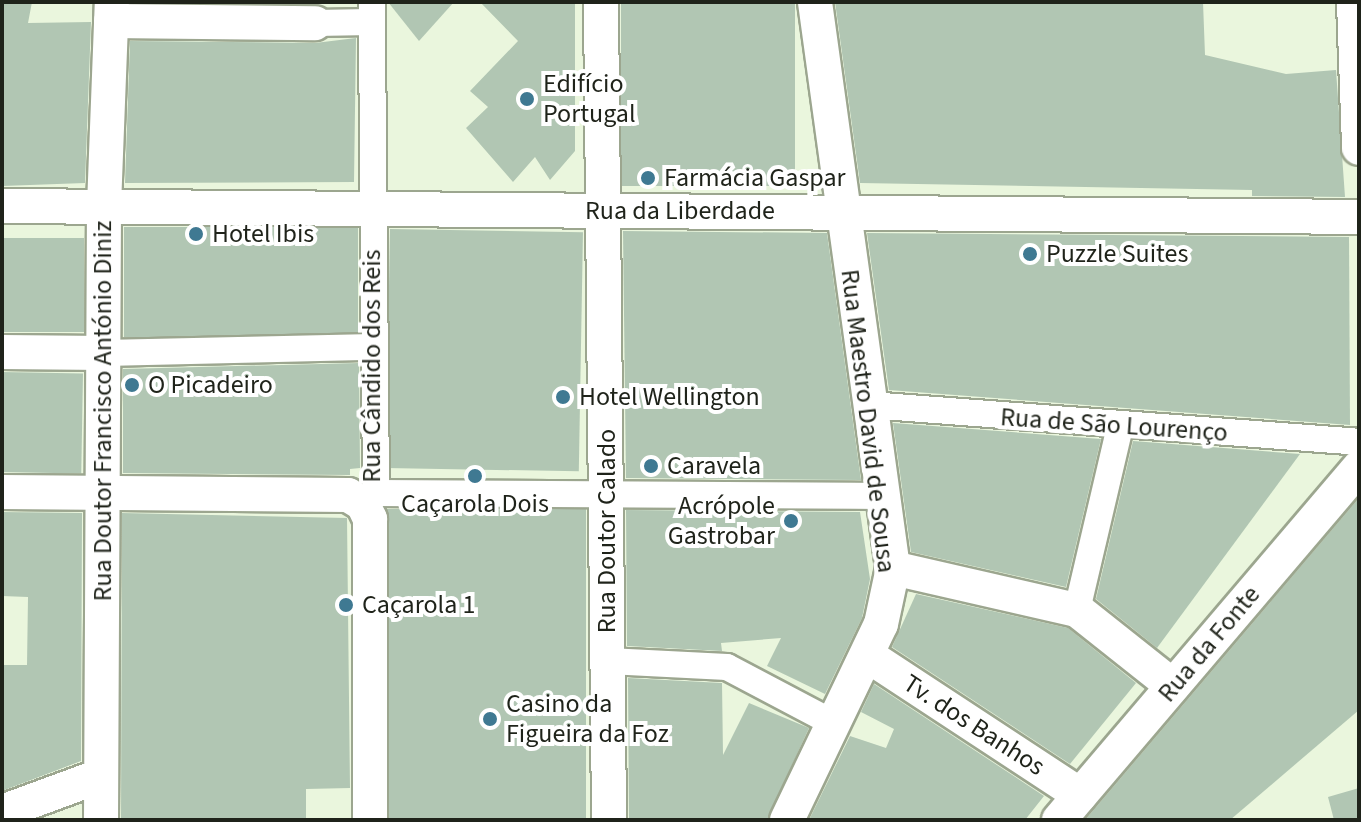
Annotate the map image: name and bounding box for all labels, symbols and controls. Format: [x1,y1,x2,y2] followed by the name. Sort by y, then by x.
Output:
[543,68,636,130] place label: Edifício Portugal
[518,90,536,108] marker: Edifício Portugal
[664,162,846,194] place label: Farmácia Gaspar
[639,169,657,187] marker: Farmácia Gaspar
[585,195,775,227] street label: Rua da Liberdade
[212,218,314,250] place label: Hotel Ibis
[87,221,119,601] street label: Rua Doutor Francisco António Diniz
[187,225,205,243] marker: Hotel Ibis
[1046,238,1188,270] place label: Puzzle Suites
[1021,245,1039,263] marker: Puzzle Suites
[356,249,388,483] street label: Rua Cândido dos Reis
[834,268,902,574] street label: Rua Maestro David de Sousa
[148,369,273,401] place label: O Picadeiro
[123,376,141,394] marker: O Picadeiro
[579,381,760,413] place label: Hotel Wellington
[554,388,572,406] marker: Hotel Wellington
[999,401,1229,449] street label: Rua de São Lourenço
[591,429,623,633] street label: Rua Doutor Calado
[667,450,761,482] place label: Caravela
[642,457,660,475] marker: Caravela
[466,467,484,485] marker: Caçarola Dois
[401,488,549,520] place label: Caçarola Dois
[668,490,775,552] place label: Acrópole Gastrobar
[782,512,800,530] marker: Acrópole Gastrobar
[1151,580,1267,708] street label: Rua da Fonte
[362,589,475,621] place label: Caçarola 1
[337,596,355,614] marker: Caçarola 1
[897,668,1051,782] street label: Tv. dos Banhos
[506,688,669,750] place label: Casino da Figueira da Foz
[481,710,499,728] marker: Casino da Figueira da Foz

